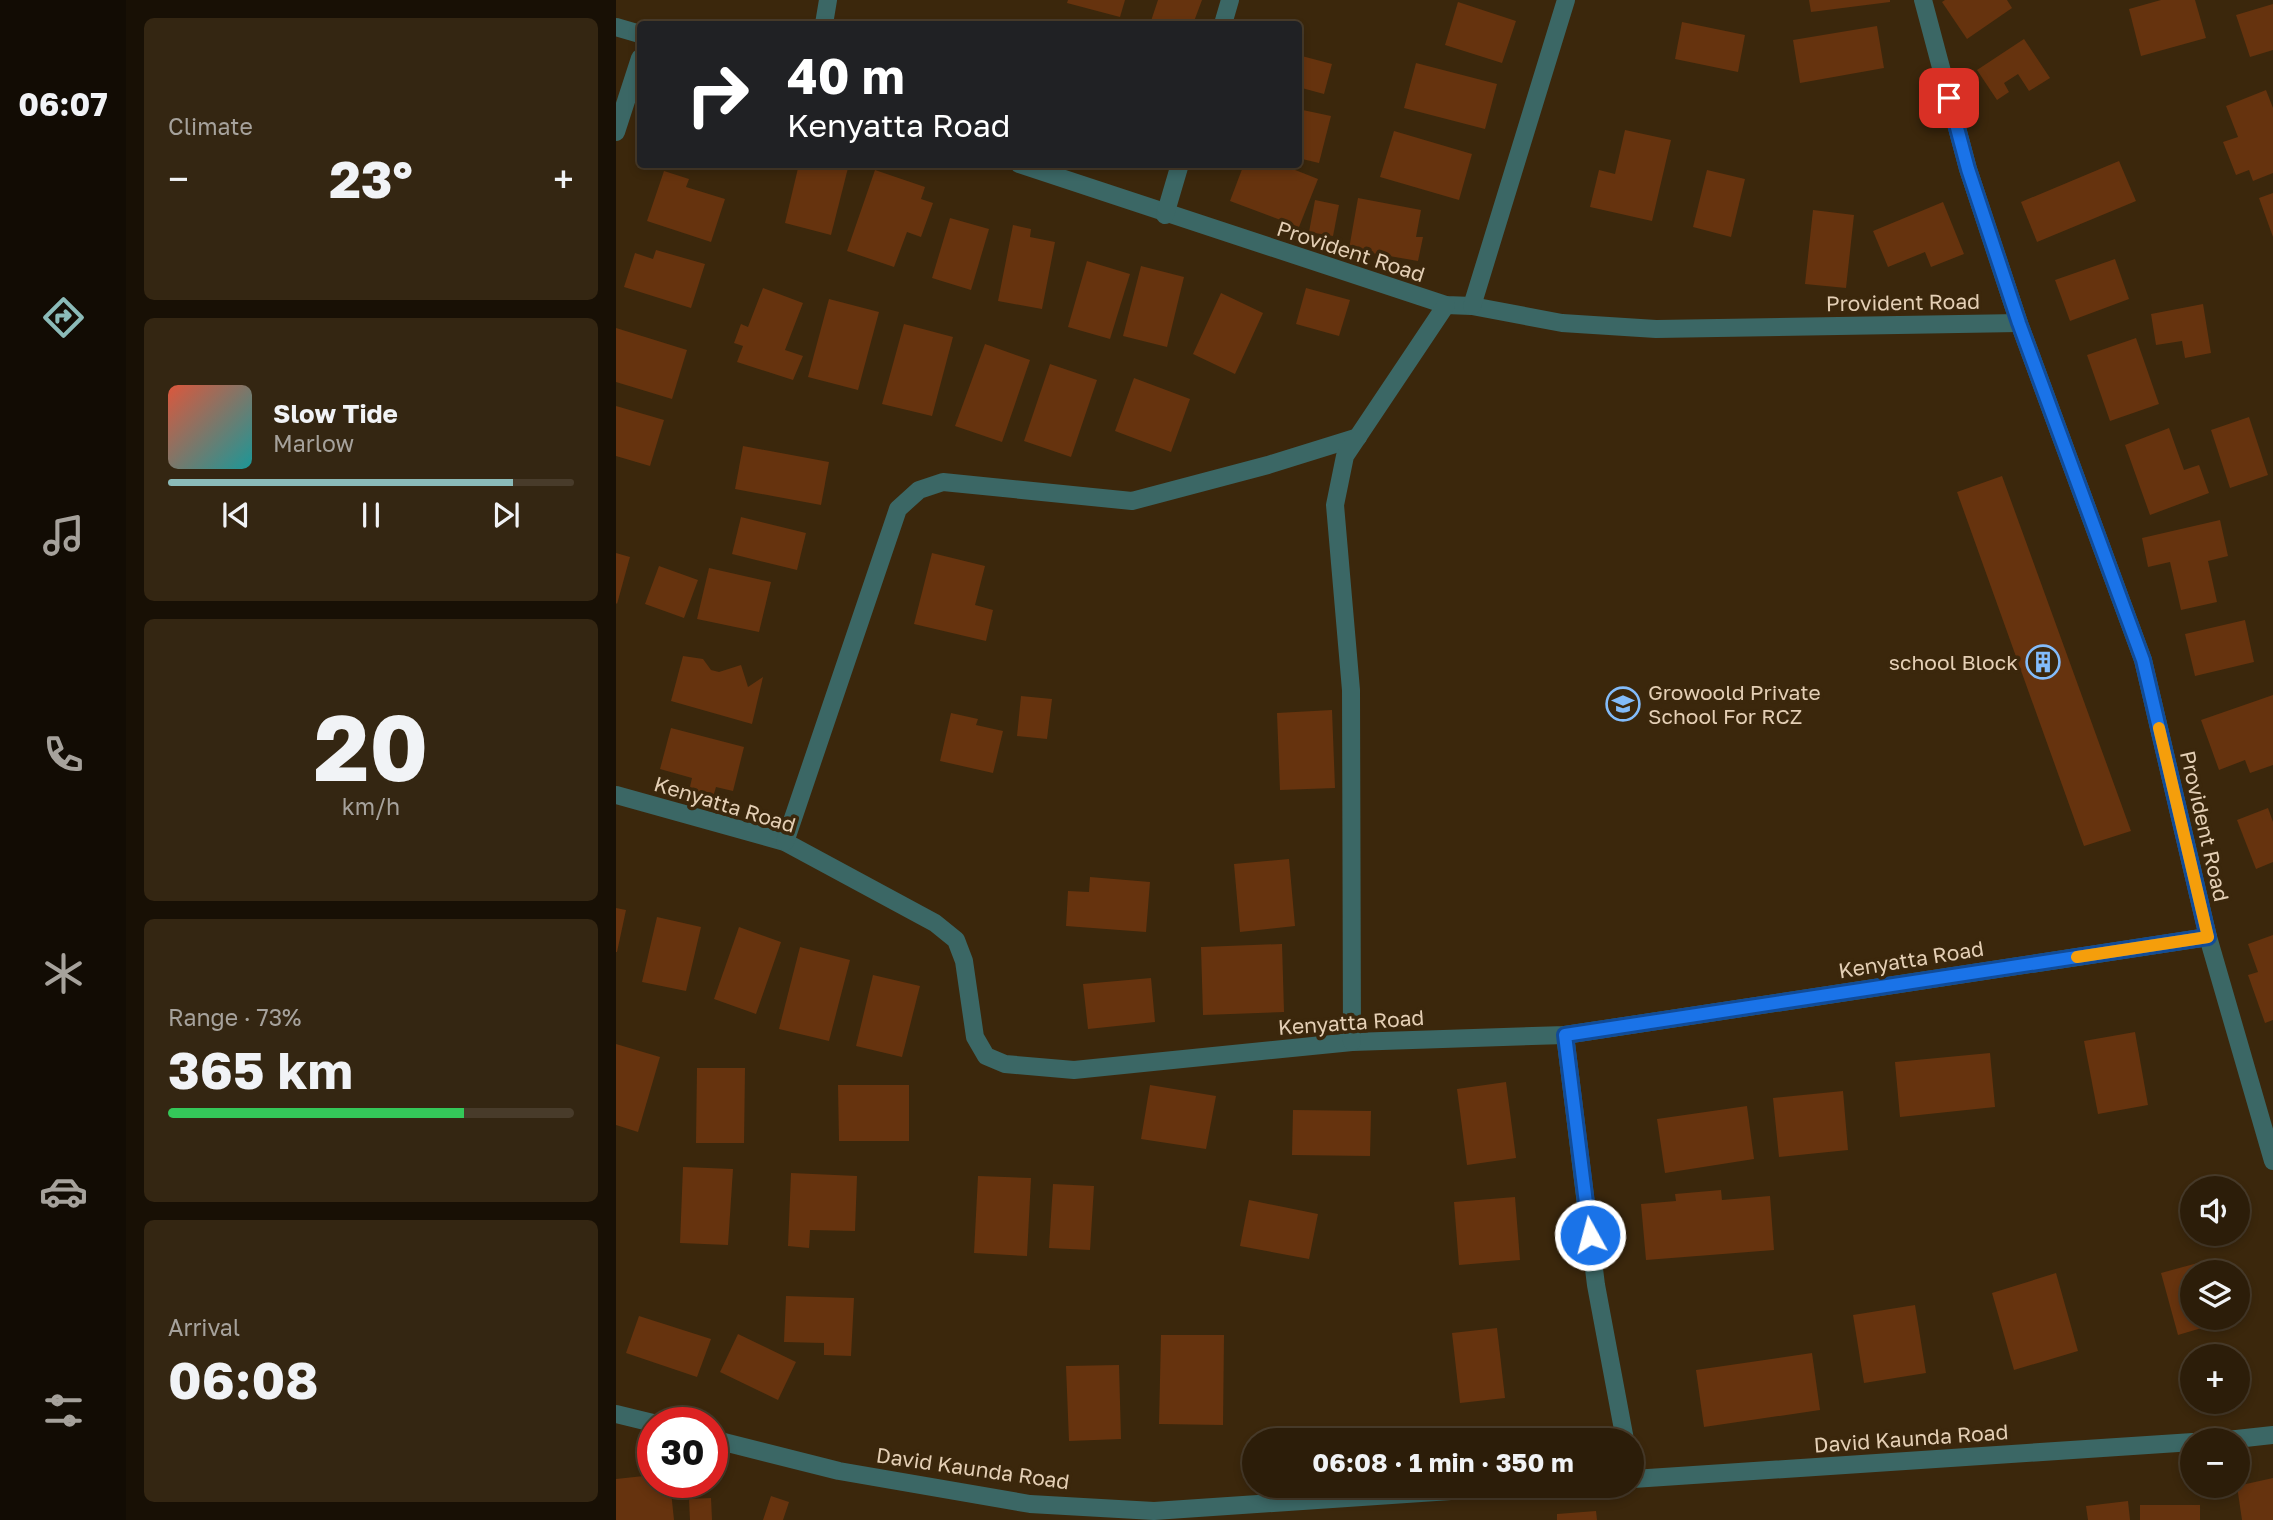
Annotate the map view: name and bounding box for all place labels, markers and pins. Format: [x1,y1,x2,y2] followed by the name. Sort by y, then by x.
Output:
[1919,68,1979,128] pin
[2024,643,2062,681] building icon: school Block
[1889,649,2018,675] place label: school Block
[1648,679,1821,729] place label: Growoold Private School For RCZ
[1604,685,1642,723] school or university icon: Growoold Private School For RCZ

